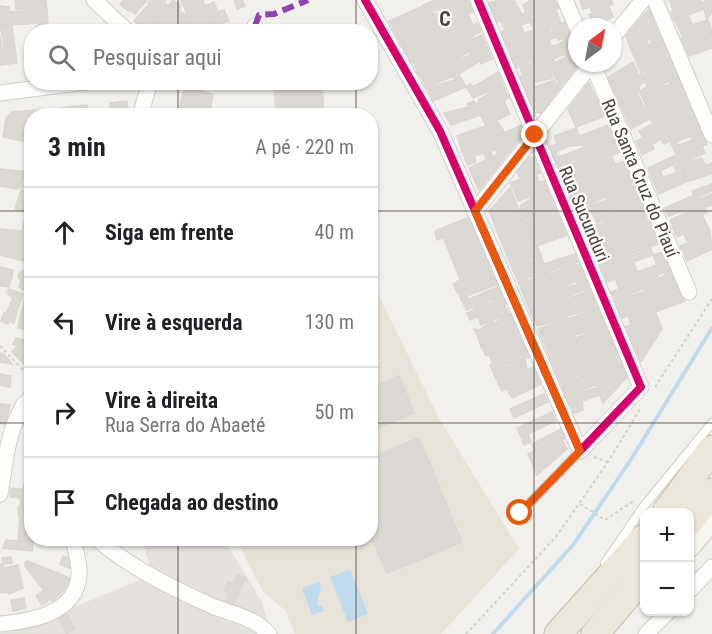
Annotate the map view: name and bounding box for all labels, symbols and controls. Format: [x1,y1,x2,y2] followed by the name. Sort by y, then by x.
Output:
[439,7,451,31] text: C
[568,18,622,72] north arrow
[24,24,378,90] search box
[45,41,78,74] icon: search
[93,45,222,70] text: Pesquisar aqui
[598,95,684,261] street label: Rua Santa Cruz do Piauí
[521,121,547,147] route end
[48,132,106,162] text: 3 min
[255,135,354,159] text: A pé · 220 m
[555,163,614,265] street label: Rua Sucunduri
[48,216,81,249] icon: ahead
[105,220,234,245] text: Siga em frente
[315,220,354,244] text: 40 m
[48,306,81,339] icon: left
[105,310,243,335] text: Vire à esquerda
[305,310,354,334] text: 130 m
[105,388,218,413] text: Vire à direita
[48,396,81,429] icon: right
[315,400,354,424] text: 50 m
[105,413,265,437] text: Rua Serra do Abaeté
[48,486,81,519] icon: arrive
[105,490,279,515] text: Chegada ao destino
[506,499,532,525] route start
[640,508,694,616] map controls
[640,508,694,562] button: +
[640,562,694,616] button: −

